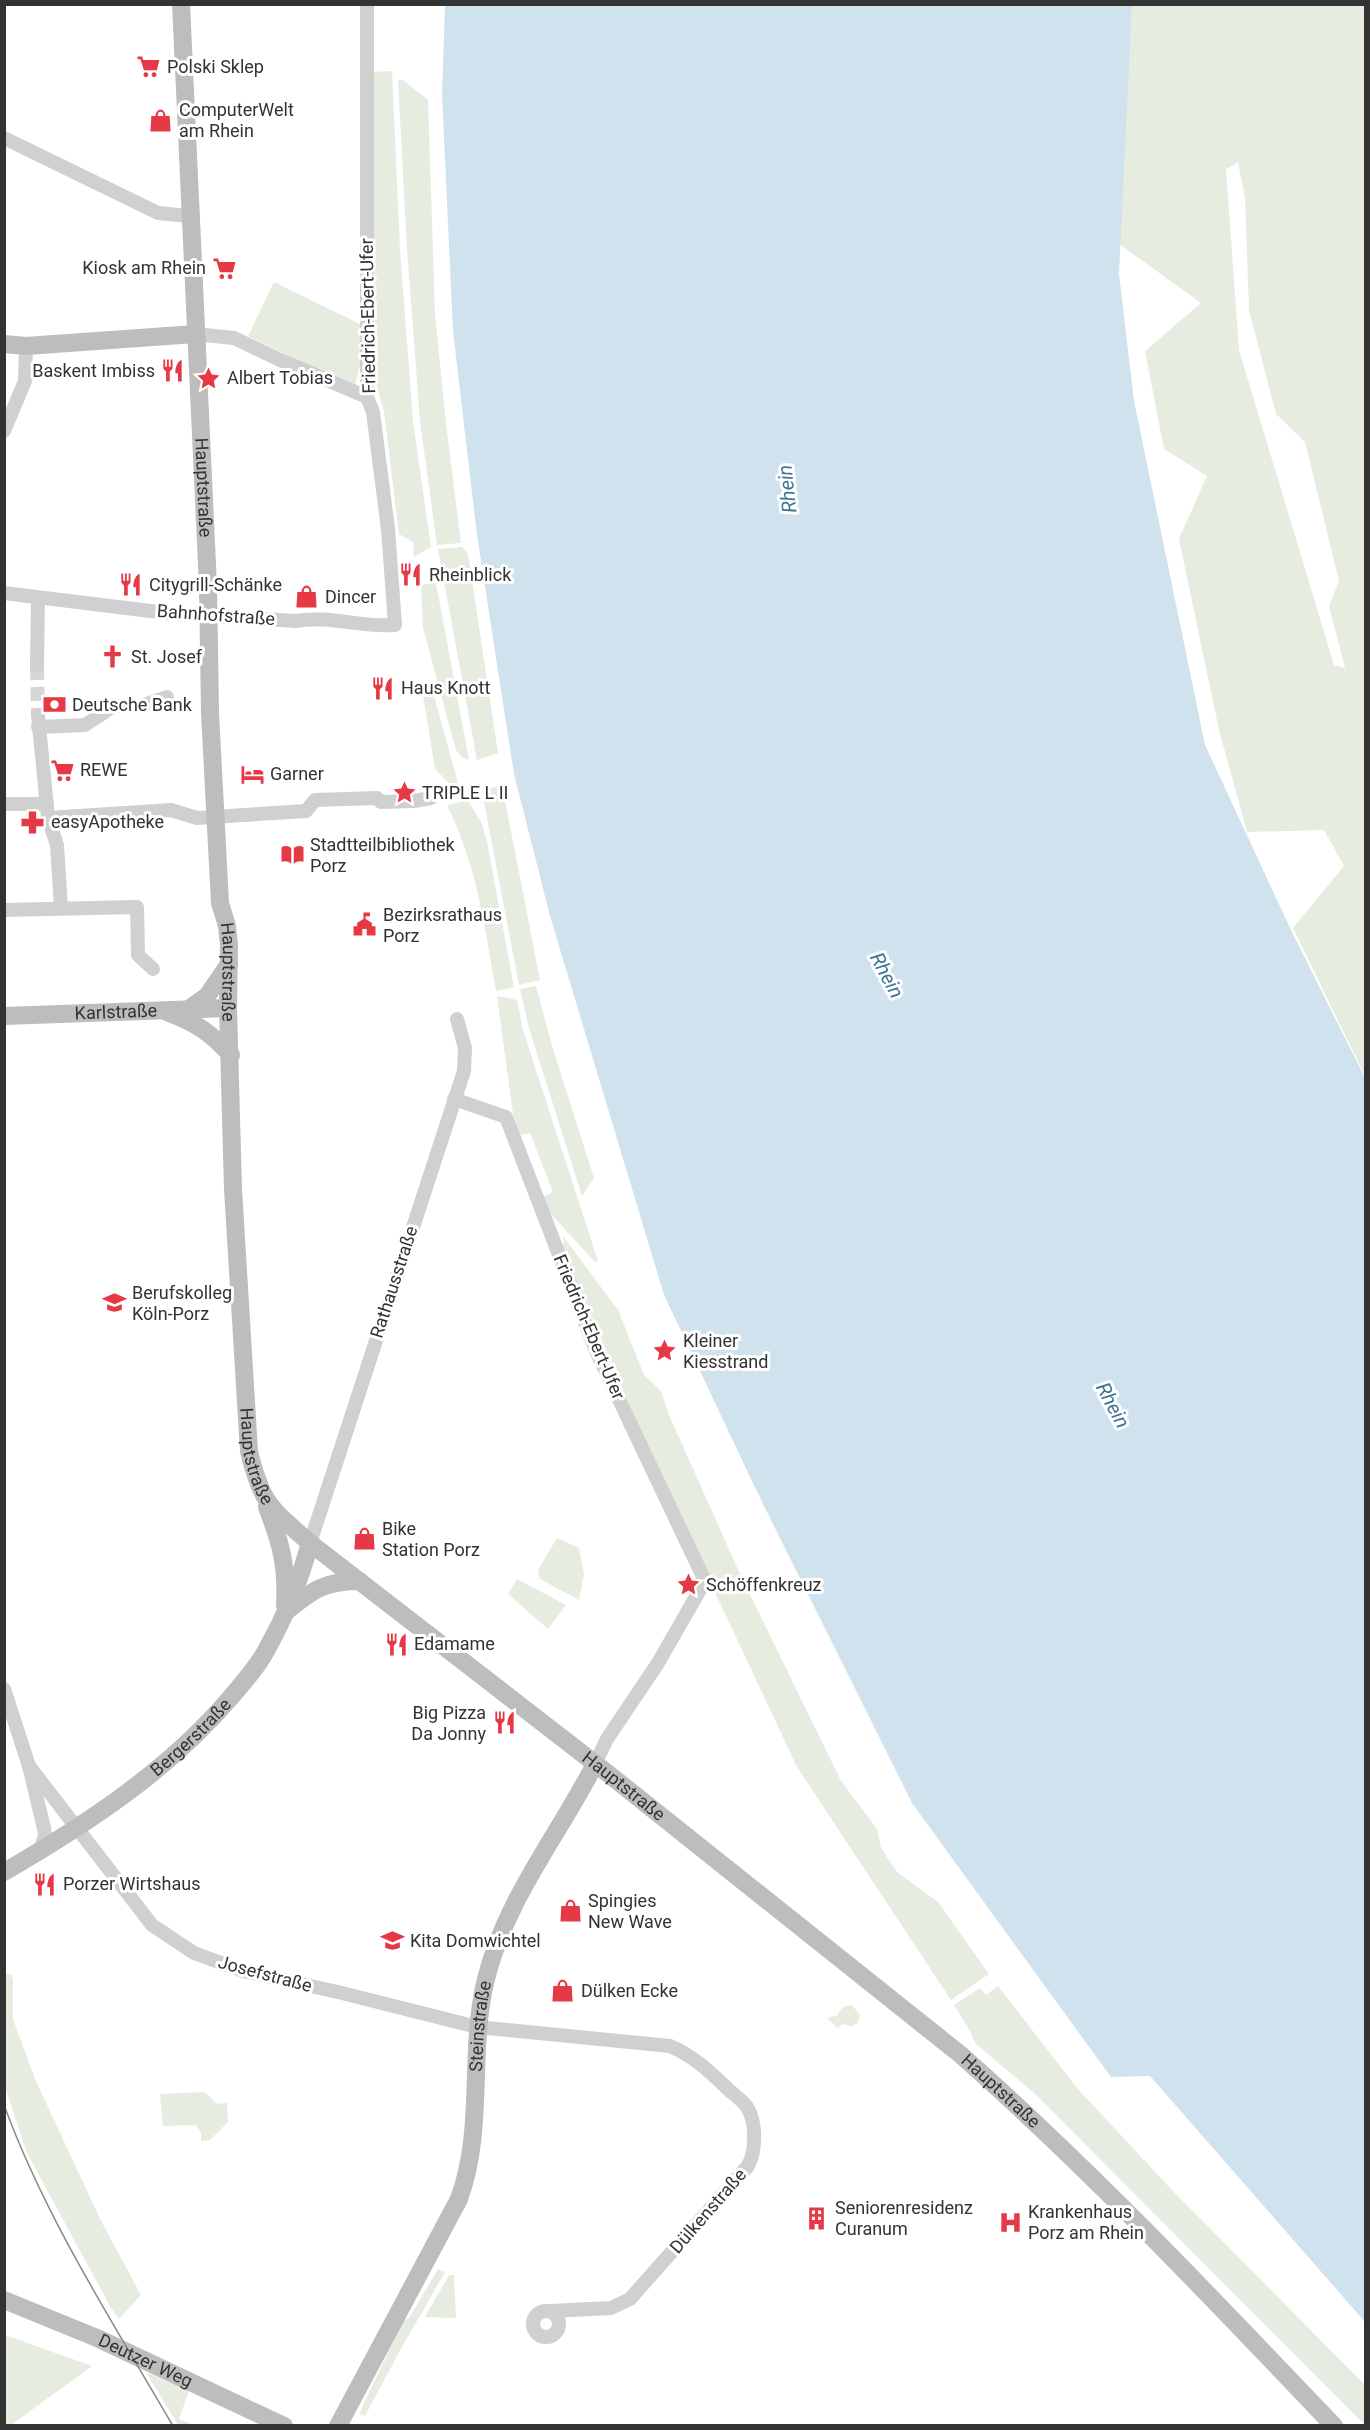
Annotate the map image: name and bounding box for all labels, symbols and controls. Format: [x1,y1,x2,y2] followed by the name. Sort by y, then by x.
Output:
[136,54,162,80] supermarket icon: Polski Sklep
[167,56,264,77] place label: Polski Sklep
[179,99,294,141] place label: ComputerWelt am Rhein
[148,107,174,133] shop icon: ComputerWelt am Rhein
[356,238,379,394] street label: Friedrich-Ebert-Ufer
[211,255,237,281] supermarket icon: Kiosk am Rhein
[82,257,206,278] place label: Kiosk am Rhein
[160,358,186,384] restaurant icon: Baskent Imbiss
[32,360,155,381] place label: Baskent Imbiss
[196,365,222,391] place icon: Albert Tobias
[227,367,333,388] place label: Albert Tobias
[191,437,217,538] street label: Hauptstraße
[773,464,801,514] water label: Rhein
[398,562,424,588] restaurant icon: Rheinblick
[429,564,512,585] place label: Rheinblick
[118,572,144,598] restaurant icon: Citygrill-Schänke
[149,574,282,595] place label: Citygrill-Schänke
[294,584,320,610] shop icon: Dincer
[325,586,376,607] place label: Dincer
[156,600,276,629] street label: Bahnhofstraße
[100,644,126,670] church icon: St. Josef
[131,646,203,667] place label: St. Josef
[370,675,396,701] restaurant icon: Haus Knott
[401,677,490,698] place label: Haus Knott
[41,692,67,718] bank icon: Deutsche Bank
[72,694,193,715] place label: Deutsche Bank
[49,757,75,783] supermarket icon: REWE
[80,759,128,780] place label: REWE
[239,761,265,787] hotel icon: Garner
[270,763,324,784] place label: Garner
[391,780,417,806] place icon: TRIPLE L II
[422,782,508,803] place label: TRIPLE L II
[20,809,46,835] pharmacy icon: easyApotheke
[51,811,164,832] place label: easyApotheke
[310,834,456,876] place label: Stadtteilbibliothek Porz
[279,842,305,868] library icon: Stadtteilbibliothek Porz
[383,904,502,946] place label: Bezirksrathaus Porz
[352,912,378,938] public building icon: Bezirksrathaus Porz
[217,921,240,1022] street label: Hauptstraße
[865,948,909,1002] water label: Rhein
[74,1000,158,1023] street label: Karlstraße
[366,1223,422,1341] street label: Rathausstraße
[549,1251,629,1402] street label: Friedrich-Ebert-Ufer
[132,1282,232,1324] place label: Berufskolleg Köln-Porz
[101,1290,127,1316] school or university icon: Berufskolleg Köln-Porz
[683,1330,768,1372] place label: Kleiner Kiesstrand
[652,1338,678,1364] place icon: Kleiner Kiesstrand
[1091,1378,1135,1432] water label: Rhein
[236,1407,278,1509] street label: Hauptstraße
[382,1518,480,1560] place label: Bike Station Porz
[351,1526,377,1552] shop icon: Bike Station Porz
[675,1572,701,1598] place icon: Schöffenkreuz
[706,1574,822,1595] place label: Schöffenkreuz
[383,1631,409,1657] restaurant icon: Edamame
[414,1633,495,1654] place label: Edamame
[146,1694,235,1780] street label: Bergerstraße
[411,1702,486,1744] place label: Big Pizza Da Jonny
[491,1710,517,1736] restaurant icon: Big Pizza Da Jonny
[578,1747,669,1825] street label: Hauptstraße
[32,1871,58,1897] restaurant icon: Porzer Wirtshaus
[63,1873,201,1894] place label: Porzer Wirtshaus
[588,1890,672,1932] place label: Spingies New Wave
[557,1898,583,1924] shop icon: Spingies New Wave
[379,1928,405,1954] school or university icon: Kita Domwichtel
[410,1930,541,1951] place label: Kita Domwichtel
[216,1951,314,1996] street label: Josefstraße
[550,1978,576,2004] shop icon: Dülken Ecke
[465,1979,495,2072] street label: Steinstraße
[581,1980,678,2001] place label: Dülken Ecke
[957,2049,1045,2132] street label: Hauptstraße
[665,2164,750,2257] street label: Dülkenstraße
[835,2197,973,2239] place label: Seniorenresidenz Curanum
[1028,2201,1144,2243] place label: Krankenhaus Porz am Rhein
[804,2205,830,2231] building icon: Seniorenresidenz Curanum
[997,2209,1023,2235] hospital icon: Krankenhaus Porz am Rhein
[95,2329,196,2391] street label: Deutzer Weg

